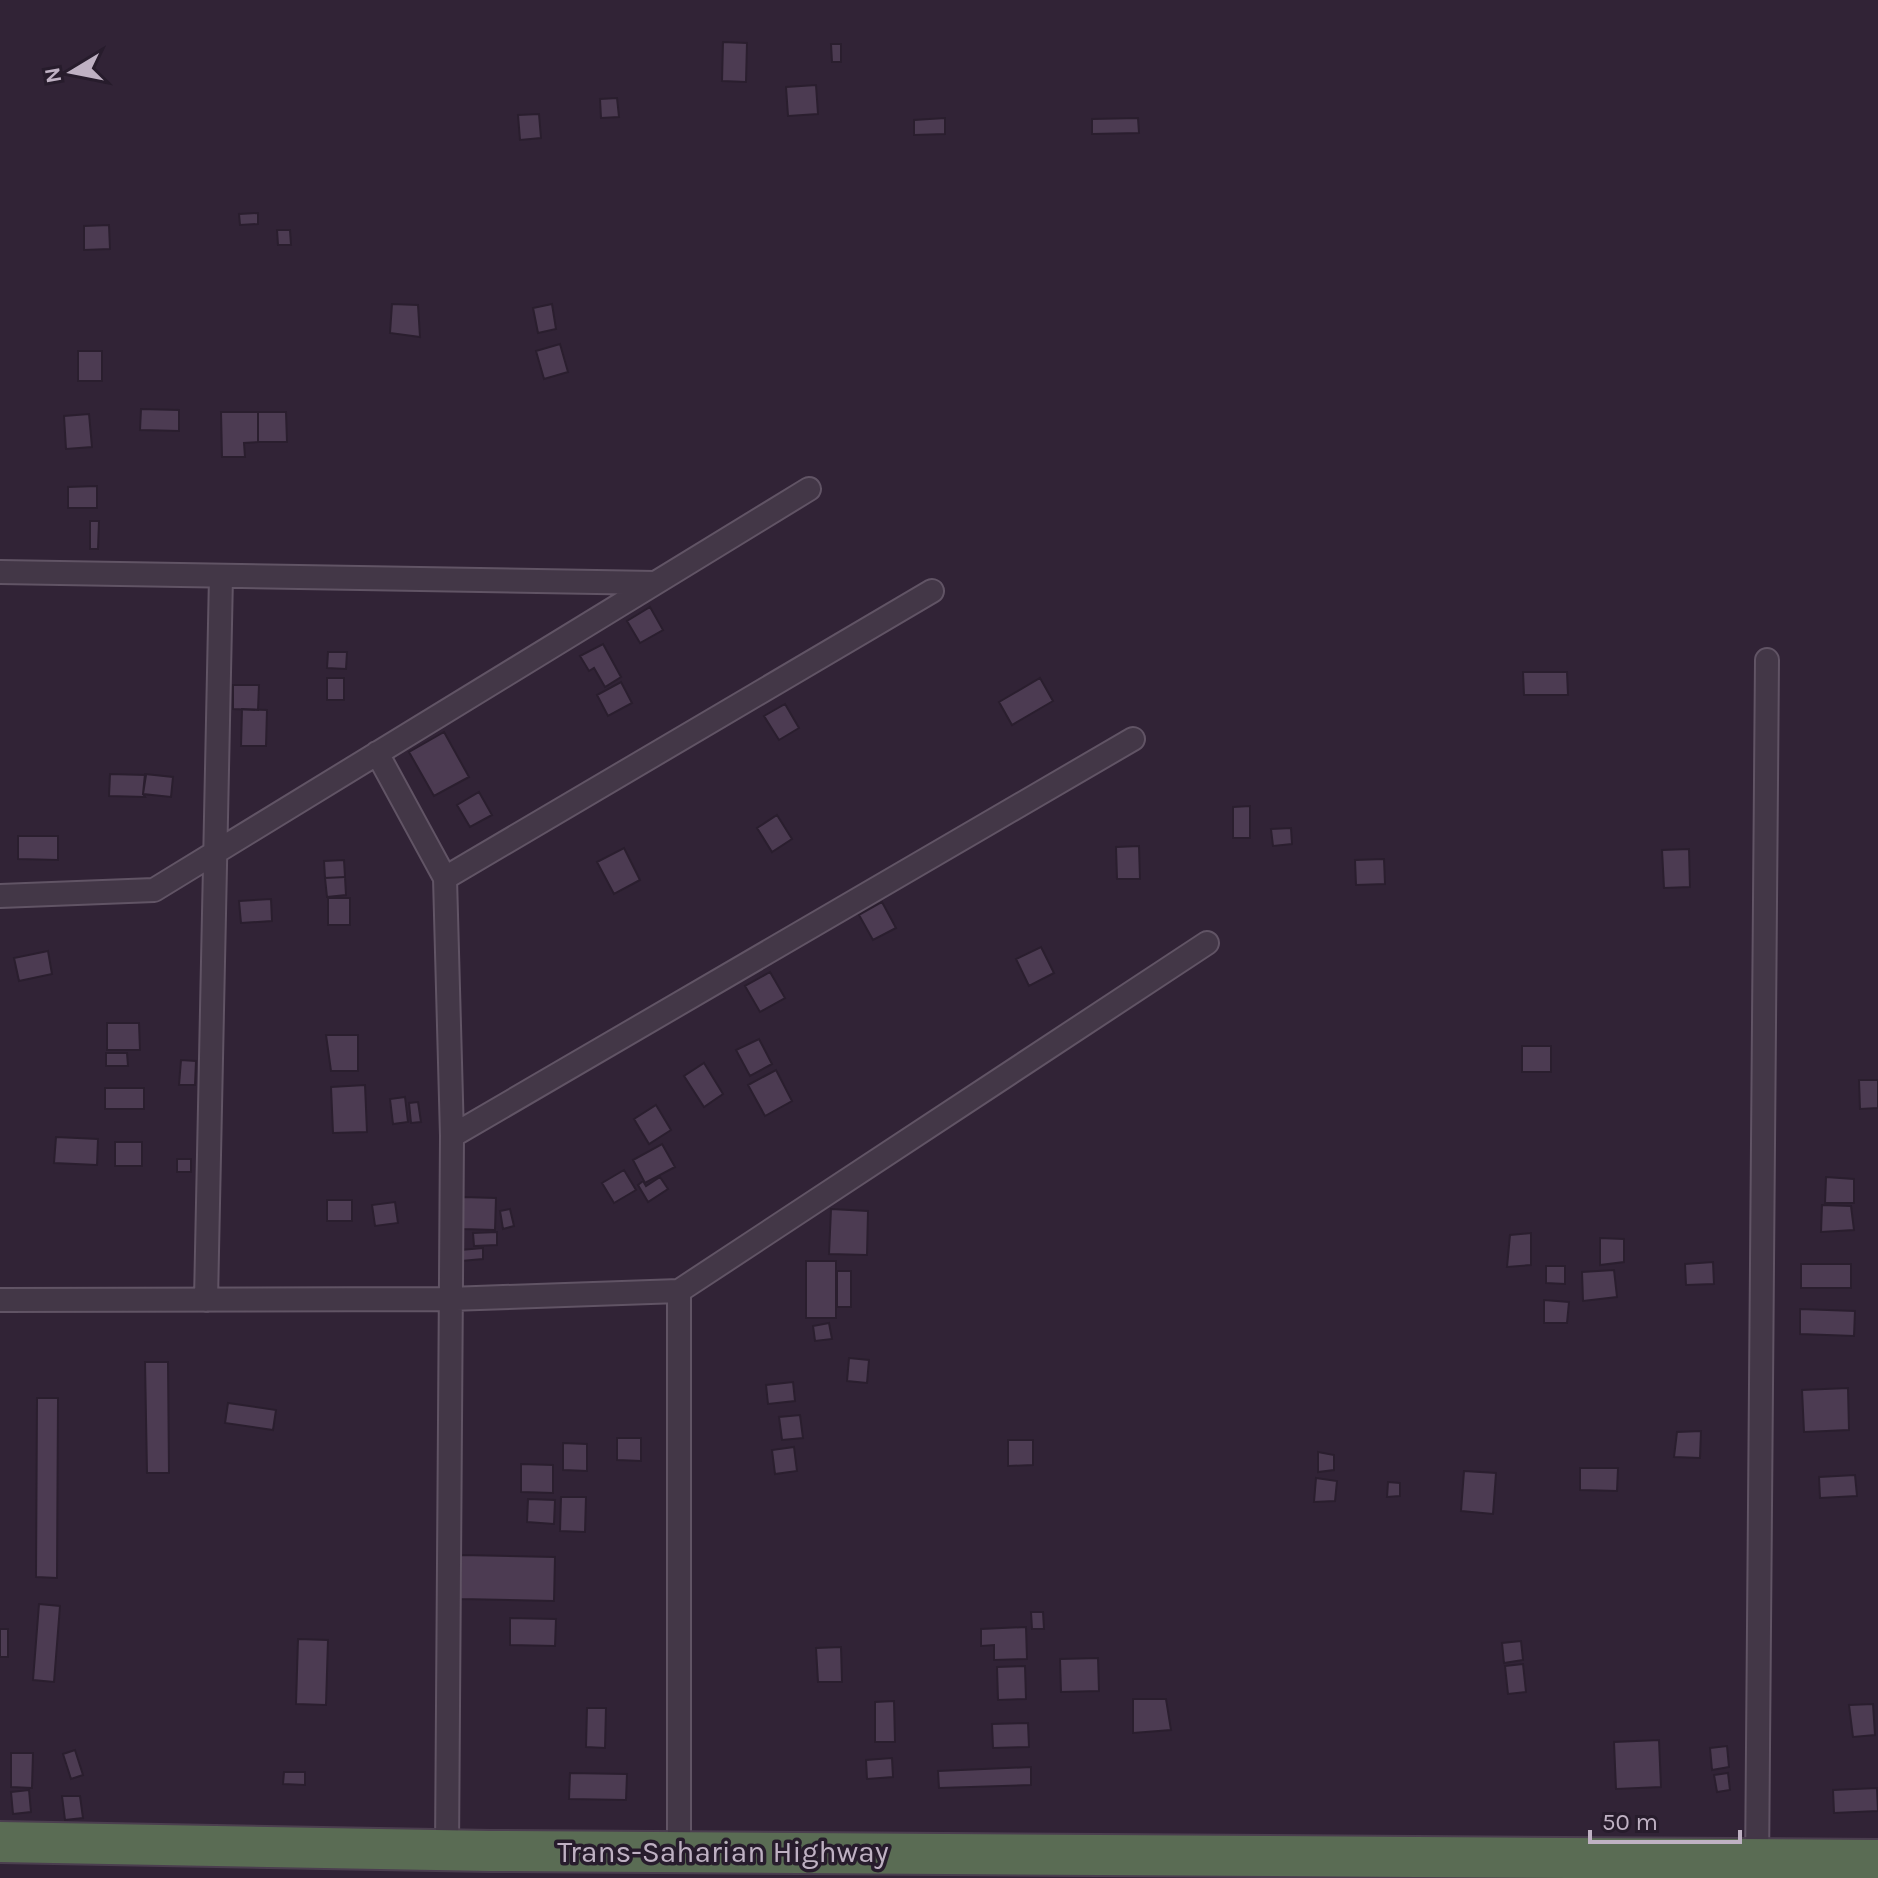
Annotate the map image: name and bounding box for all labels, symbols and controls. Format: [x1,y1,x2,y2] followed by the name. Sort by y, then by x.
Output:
[32,32,112,112] north arrow
[39,65,67,85] text: N
[1590,1794,1740,1844] scale bar
[1602,1808,1658,1836] text: 50 m
[557,1834,889,1870] street label: Trans-Saharian Highway

